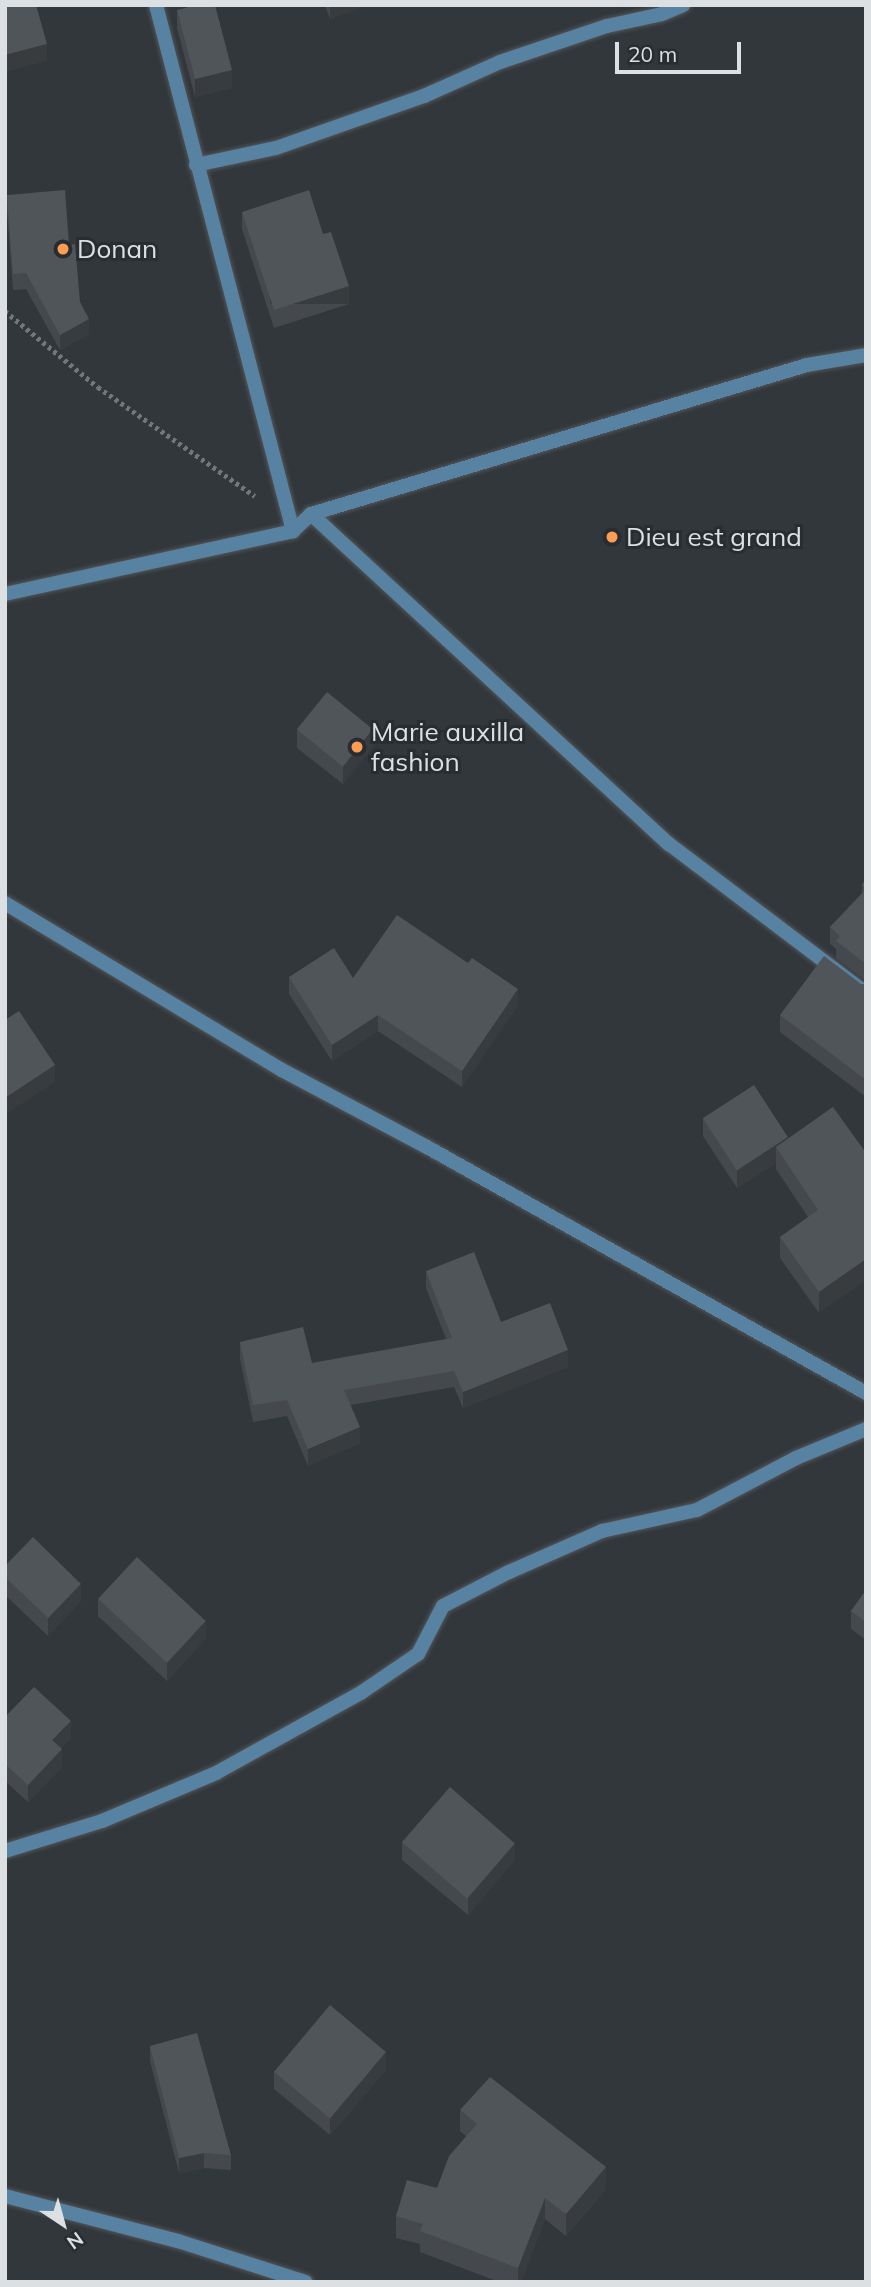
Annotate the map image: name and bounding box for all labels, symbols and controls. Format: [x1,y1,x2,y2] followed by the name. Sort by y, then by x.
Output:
[619,28,745,72] scale bar
[628,41,677,67] text: 20 m
[77,233,157,265] place label: Donan
[55,241,71,257] marker: Donan
[626,521,802,553] place label: Dieu est grand
[604,529,620,545] marker: Dieu est grand
[371,716,524,778] place label: Marie auxilla fashion
[349,739,365,755] marker: Marie auxilla fashion
[28,2189,98,2259] north arrow
[62,2227,88,2255] text: N

